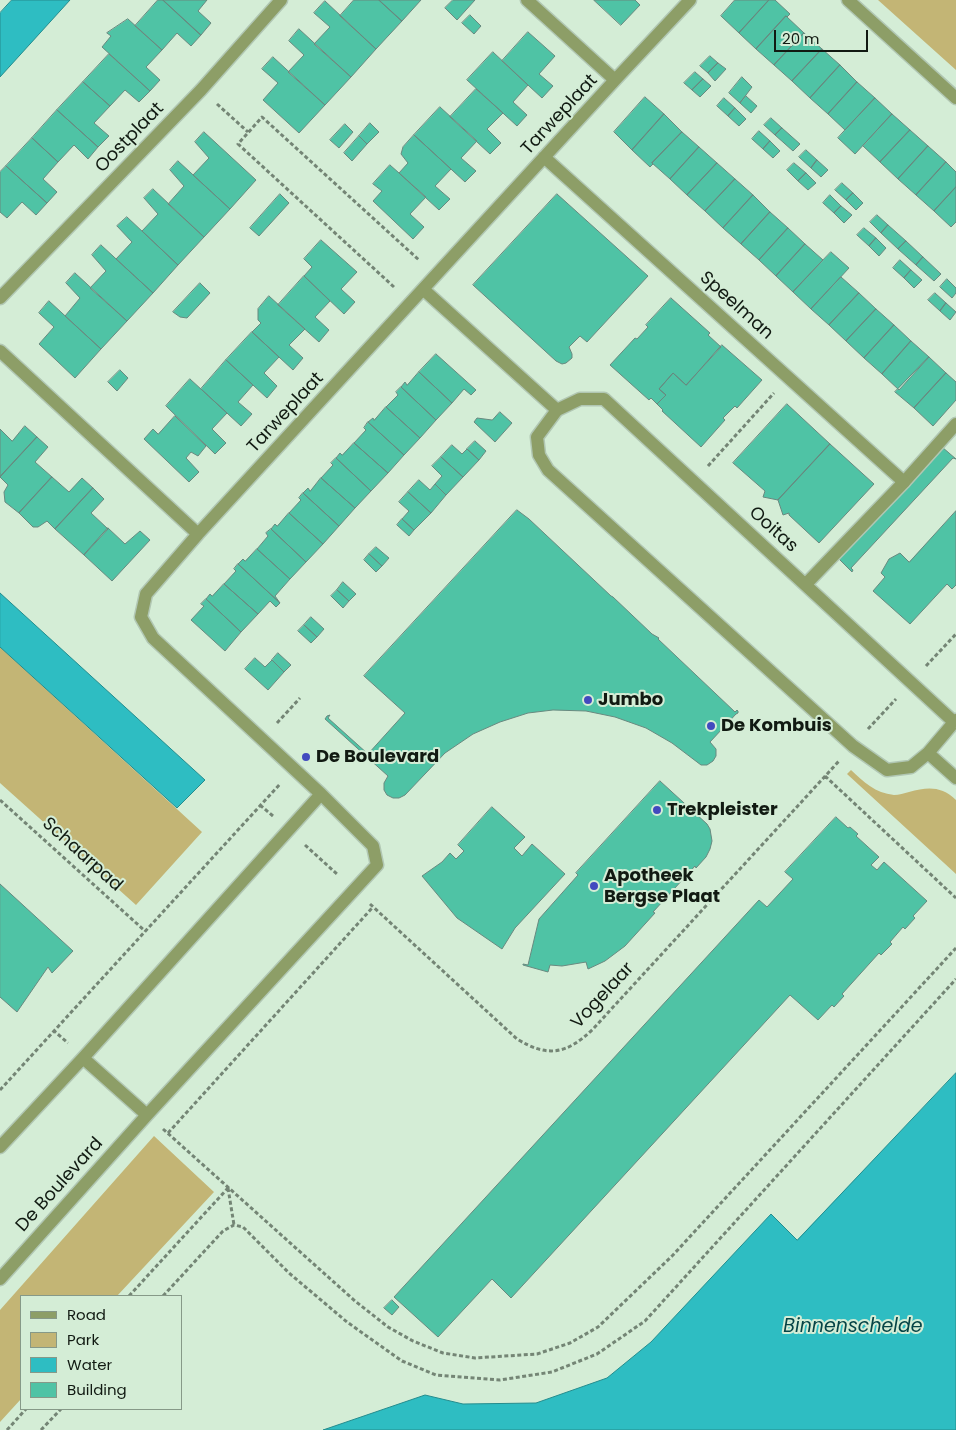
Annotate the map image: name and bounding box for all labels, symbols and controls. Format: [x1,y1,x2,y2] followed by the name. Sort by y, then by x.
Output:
[776,20,870,52] scale bar
[782,28,820,49] text: 20 m
[517,70,603,160] street label: Tarweplaat
[91,98,169,178] street label: Oostplaat
[695,267,777,345] street label: Speelman
[243,368,329,458] street label: Tarweplaat
[744,502,802,558] street label: Ooitas
[598,689,663,711] place label: Jumbo
[582,694,594,706] marker: Jumbo
[721,715,832,737] place label: De Kombuis
[705,720,717,732] marker: De Kombuis
[316,746,439,768] place label: De Boulevard
[300,751,312,763] marker: De Boulevard
[667,799,778,821] place label: Trekpleister
[651,804,663,816] marker: Trekpleister
[37,813,127,897] street label: Schaarpad
[604,865,720,908] place label: Apotheek Bergse Plaat
[588,880,600,892] marker: Apotheek Bergse Plaat
[567,958,639,1034] street label: Vogelaar
[12,1133,108,1237] street label: De Boulevard
[20,1295,182,1410] legend
[67,1304,106,1325] text: Road
[783,1316,923,1338] water label: Binnenschelde
[67,1329,99,1350] text: Park
[67,1354,112,1375] text: Water
[67,1379,127,1400] text: Building

